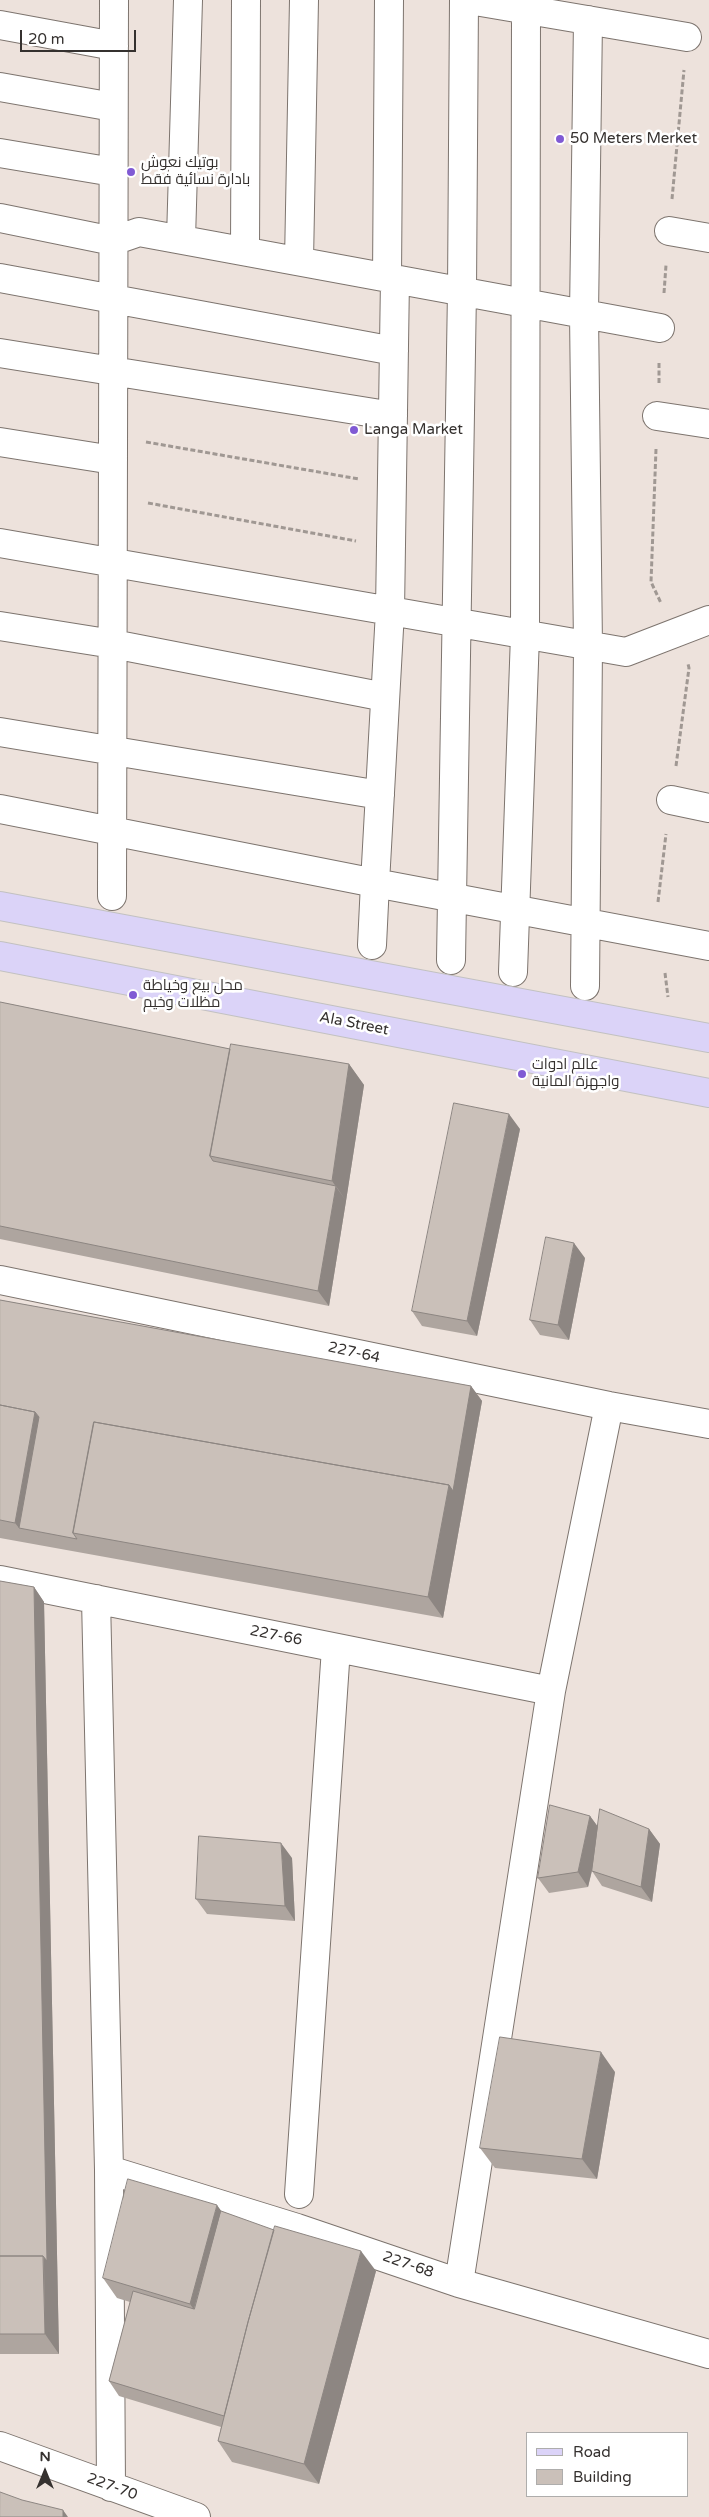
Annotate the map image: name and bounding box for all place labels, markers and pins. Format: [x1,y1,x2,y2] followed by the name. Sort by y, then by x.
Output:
[570,130,697,148] place label: 50 Meters Merket
[554,133,566,145] marker: 50 Meters Merket
[141,154,250,189] place label: بوتيك نعوش بادارة نسائية فقط
[125,166,137,178] marker: بوتيك نعوش بادارة نسائية فقط
[364,421,463,439] place label: Langa Market
[348,424,360,436] marker: Langa Market
[143,977,243,1012] place label: محل بيع وخياطة مظلات وخيم
[127,989,139,1001] marker: محل بيع وخياطة مظلات وخيم
[532,1056,619,1091] place label: عالم ادوات واجهزة المانية
[516,1068,528,1080] marker: عالم ادوات واجهزة المانية

